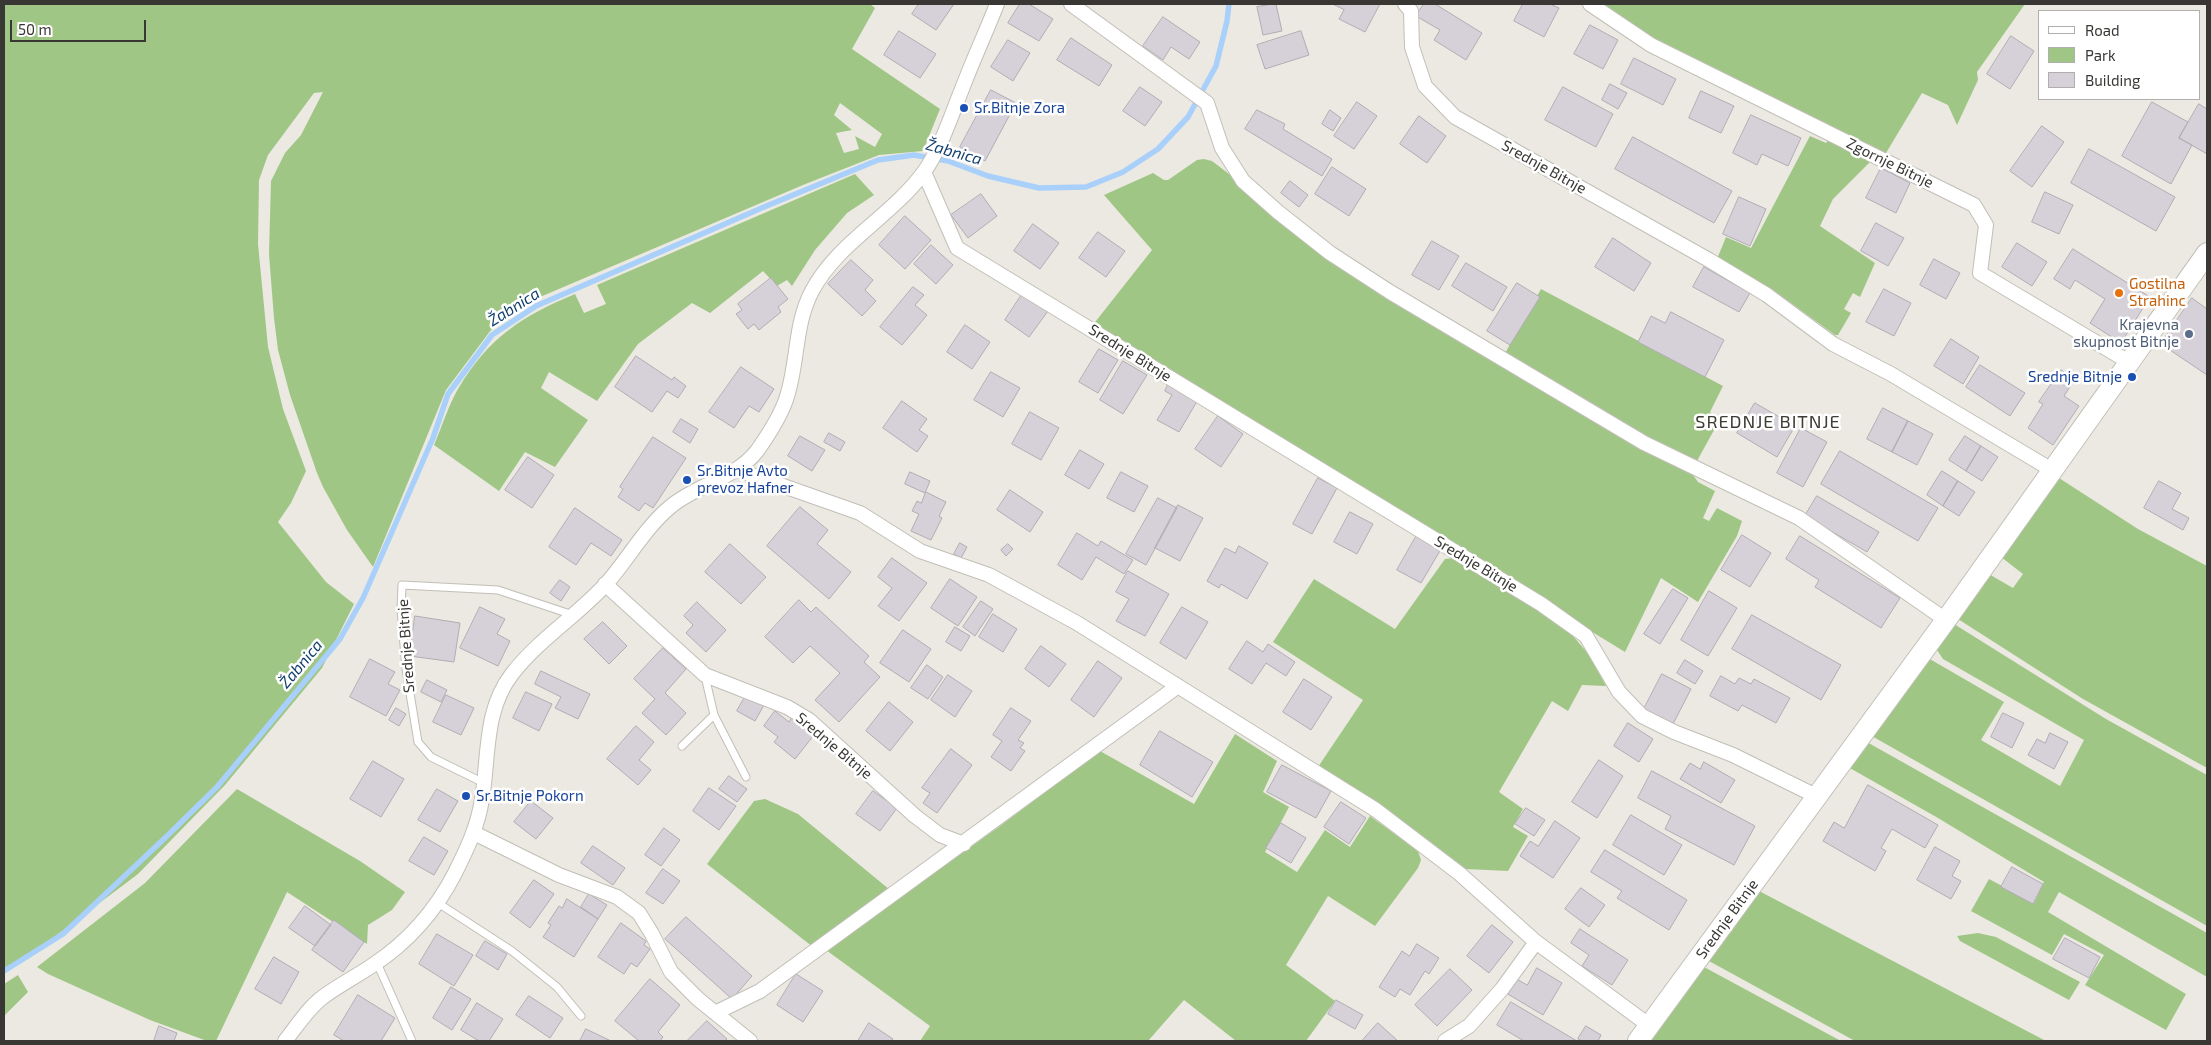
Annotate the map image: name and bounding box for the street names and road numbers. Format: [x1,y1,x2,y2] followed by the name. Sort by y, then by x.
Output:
[1844,134,1936,192] street label: Zgornje Bitnje
[1499,136,1589,198] street label: Srednje Bitnje
[1085,320,1175,386] street label: Srednje Bitnje
[1431,532,1521,596] street label: Srednje Bitnje
[394,598,418,694] street label: Srednje Bitnje
[792,709,876,783] street label: Srednje Bitnje
[1692,876,1762,962] street label: Srednje Bitnje

